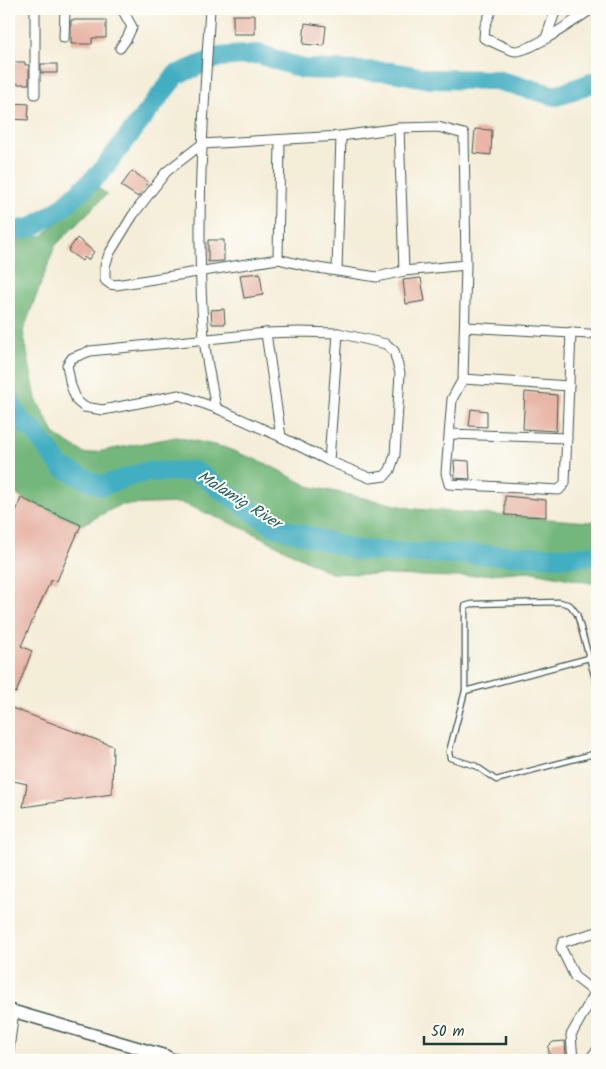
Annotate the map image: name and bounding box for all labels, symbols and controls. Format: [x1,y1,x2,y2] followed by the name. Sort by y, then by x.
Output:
[192,464,289,538] water label: Malamig River
[424,1014,506,1046] scale bar
[431,1020,465,1044] text: 50 m

